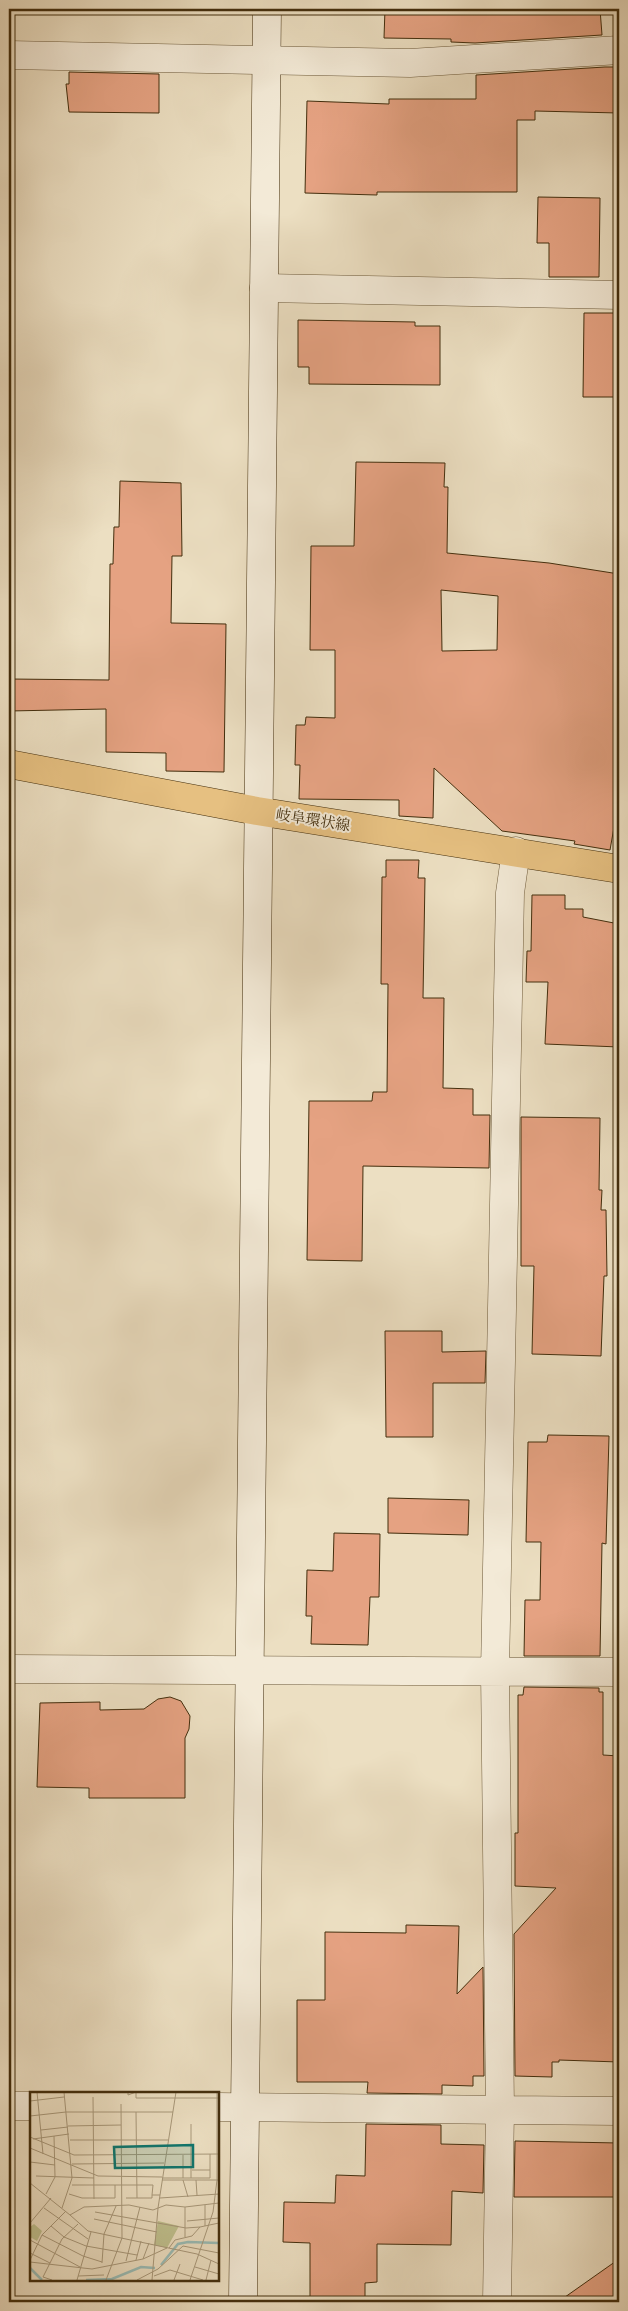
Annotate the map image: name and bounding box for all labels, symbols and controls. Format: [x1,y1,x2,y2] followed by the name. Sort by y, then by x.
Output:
[275,805,351,835] street label: 岐阜環状線
[30,2092,219,2281] inset map

